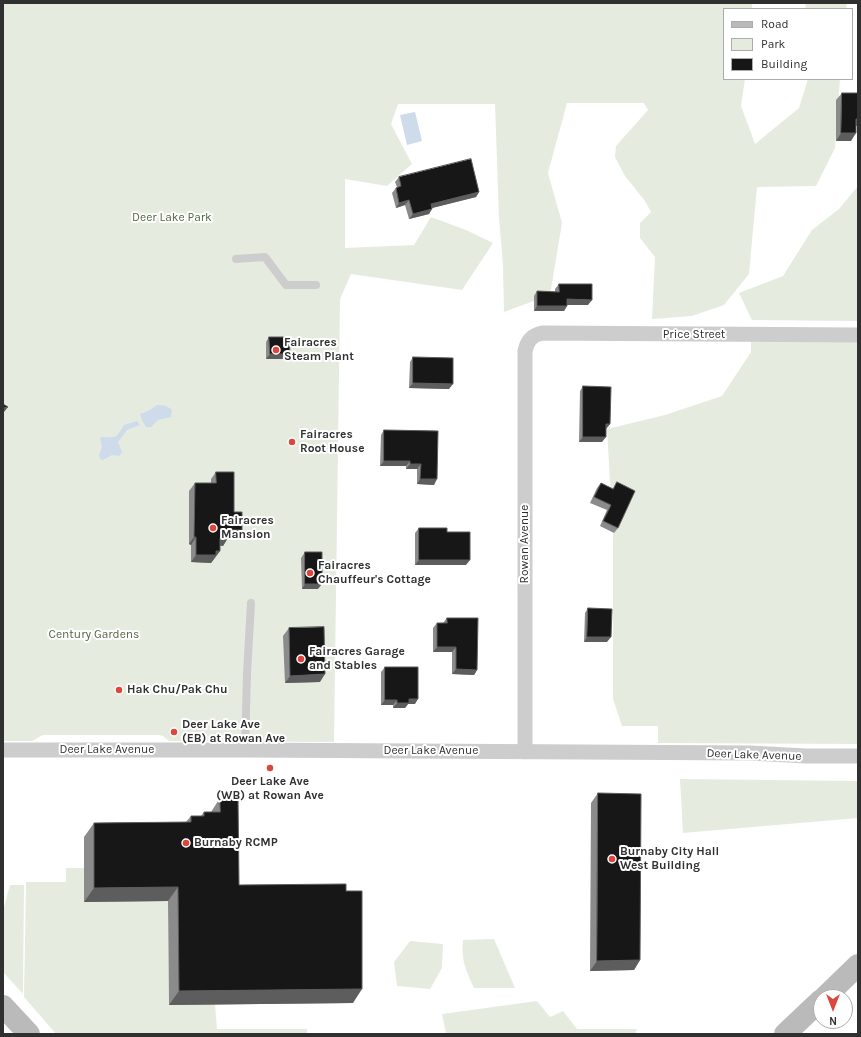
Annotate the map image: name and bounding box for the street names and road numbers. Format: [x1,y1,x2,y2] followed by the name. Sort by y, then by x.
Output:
[663,328,725,342] street label: Price Street
[518,505,532,583] street label: Rowan Avenue
[60,743,154,757] street label: Deer Lake Avenue
[384,744,478,758] street label: Deer Lake Avenue
[706,746,802,764] street label: Deer Lake Avenue

